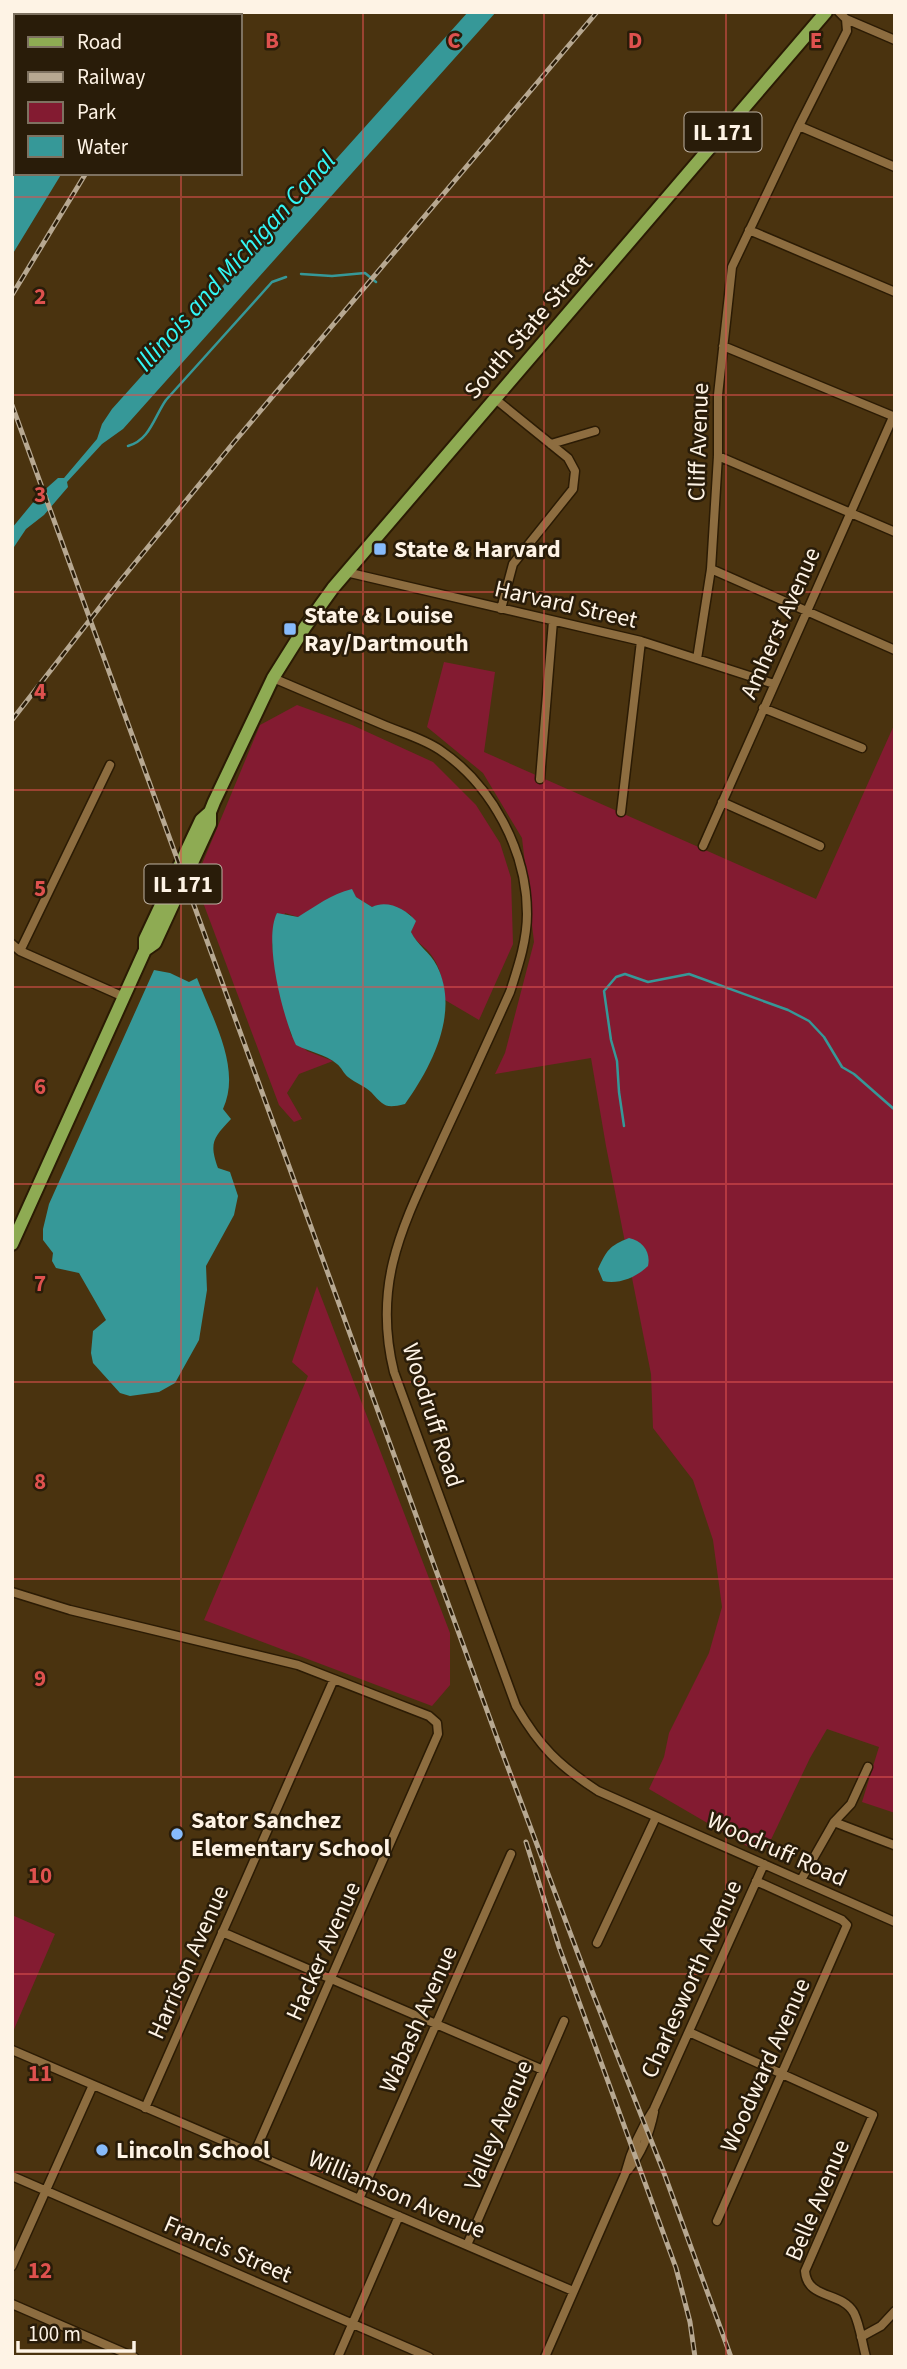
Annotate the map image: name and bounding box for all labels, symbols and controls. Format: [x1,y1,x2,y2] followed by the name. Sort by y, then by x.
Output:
[14,14,242,175] legend
[265,24,279,57] text: B
[447,24,461,57] text: C
[628,24,642,57] text: D
[810,24,822,57] text: E
[77,27,122,57] text: Road
[77,62,145,92] text: Railway
[77,97,117,127] text: Park
[684,113,762,152] road number: IL 171
[77,132,129,162] text: Water
[126,142,345,380] water label: Illinois and Michigan Canal
[456,248,601,407] street label: South State Street
[34,280,46,313] text: 2
[679,382,718,502] street label: Cliff Avenue
[34,478,46,511] text: 3
[394,532,561,567] place label: State & Harvard
[372,541,388,557] marker: State & Harvard
[731,542,830,705] street label: Amherst Avenue
[491,571,641,638] street label: Harvard Street
[304,598,469,661] place label: State & Louise Ray/Dartmouth
[282,621,298,637] marker: State & Louise Ray/Dartmouth
[34,675,46,708] text: 4
[144,864,222,904] road number: IL 171
[34,872,46,905] text: 5
[34,1070,46,1103] text: 6
[34,1267,46,1300] text: 7
[393,1339,472,1492] street label: Woodruff Road
[34,1465,46,1498] text: 8
[34,1662,46,1695] text: 9
[191,1803,390,1866] place label: Sator Sanchez Elementary School
[701,1803,852,1896] street label: Woodruff Road
[169,1826,185,1842] marker: Sator Sanchez Elementary School
[28,1859,52,1892] text: 10
[632,1874,751,2084] street label: Charlesworth Avenue
[277,1876,370,2026] street label: Hacker Avenue
[139,1880,238,2045] street label: Harrison Avenue
[370,1940,466,2098] street label: Wabash Avenue
[711,1972,820,2158] street label: Woodward Avenue
[455,2055,542,2196] street label: Valley Avenue
[28,2057,52,2090] text: 11
[116,2133,270,2168] place label: Lincoln School
[776,2134,859,2266] street label: Belle Avenue
[303,2141,491,2248] street label: Williamson Avenue
[94,2142,110,2158] marker: Lincoln School
[158,2207,297,2292] street label: Francis Street
[28,2254,52,2287] text: 12
[18,2310,133,2354] scale bar
[28,2319,81,2349] text: 100 m

